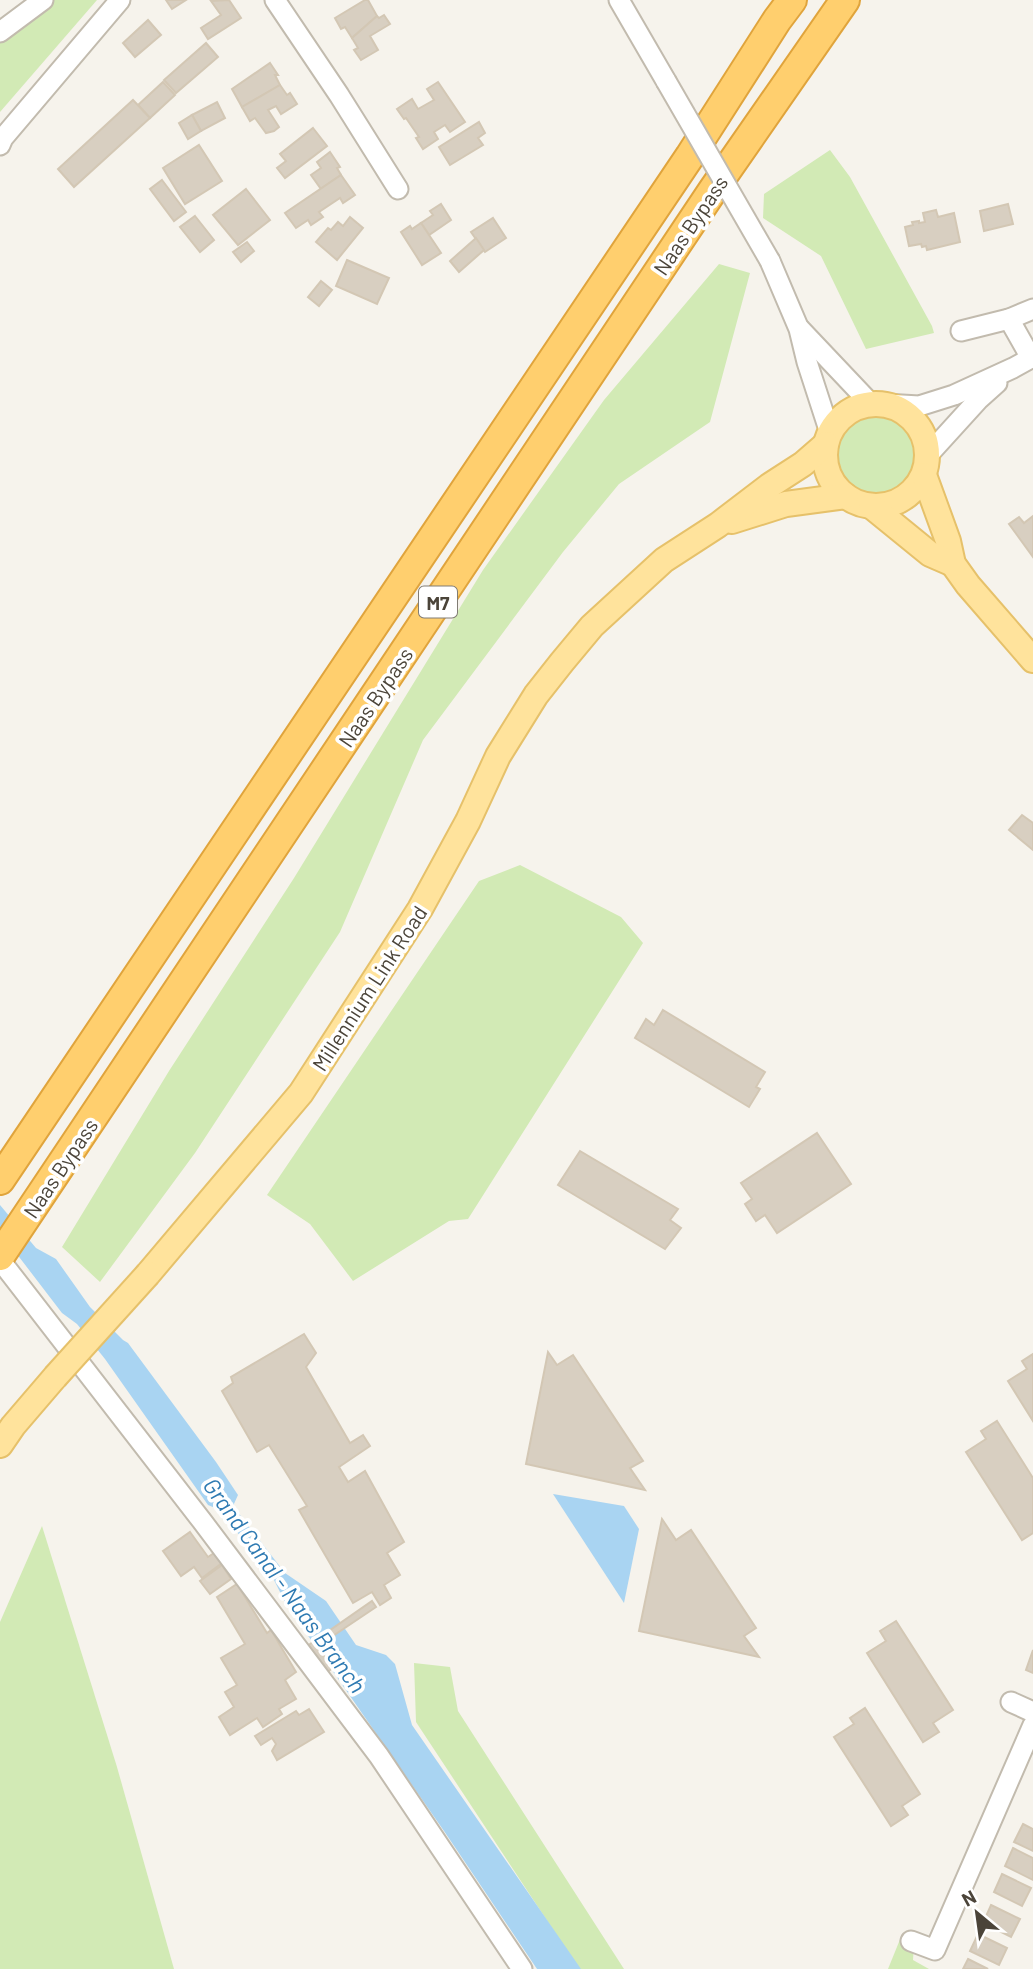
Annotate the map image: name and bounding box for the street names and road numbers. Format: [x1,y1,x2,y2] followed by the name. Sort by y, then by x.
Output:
[648,170,732,280] street label: Naas Bypass
[419,586,457,618] road number: M7
[333,642,417,752] street label: Naas Bypass
[306,901,432,1075] street label: Millennium Link Road
[18,1113,102,1223] street label: Naas Bypass

